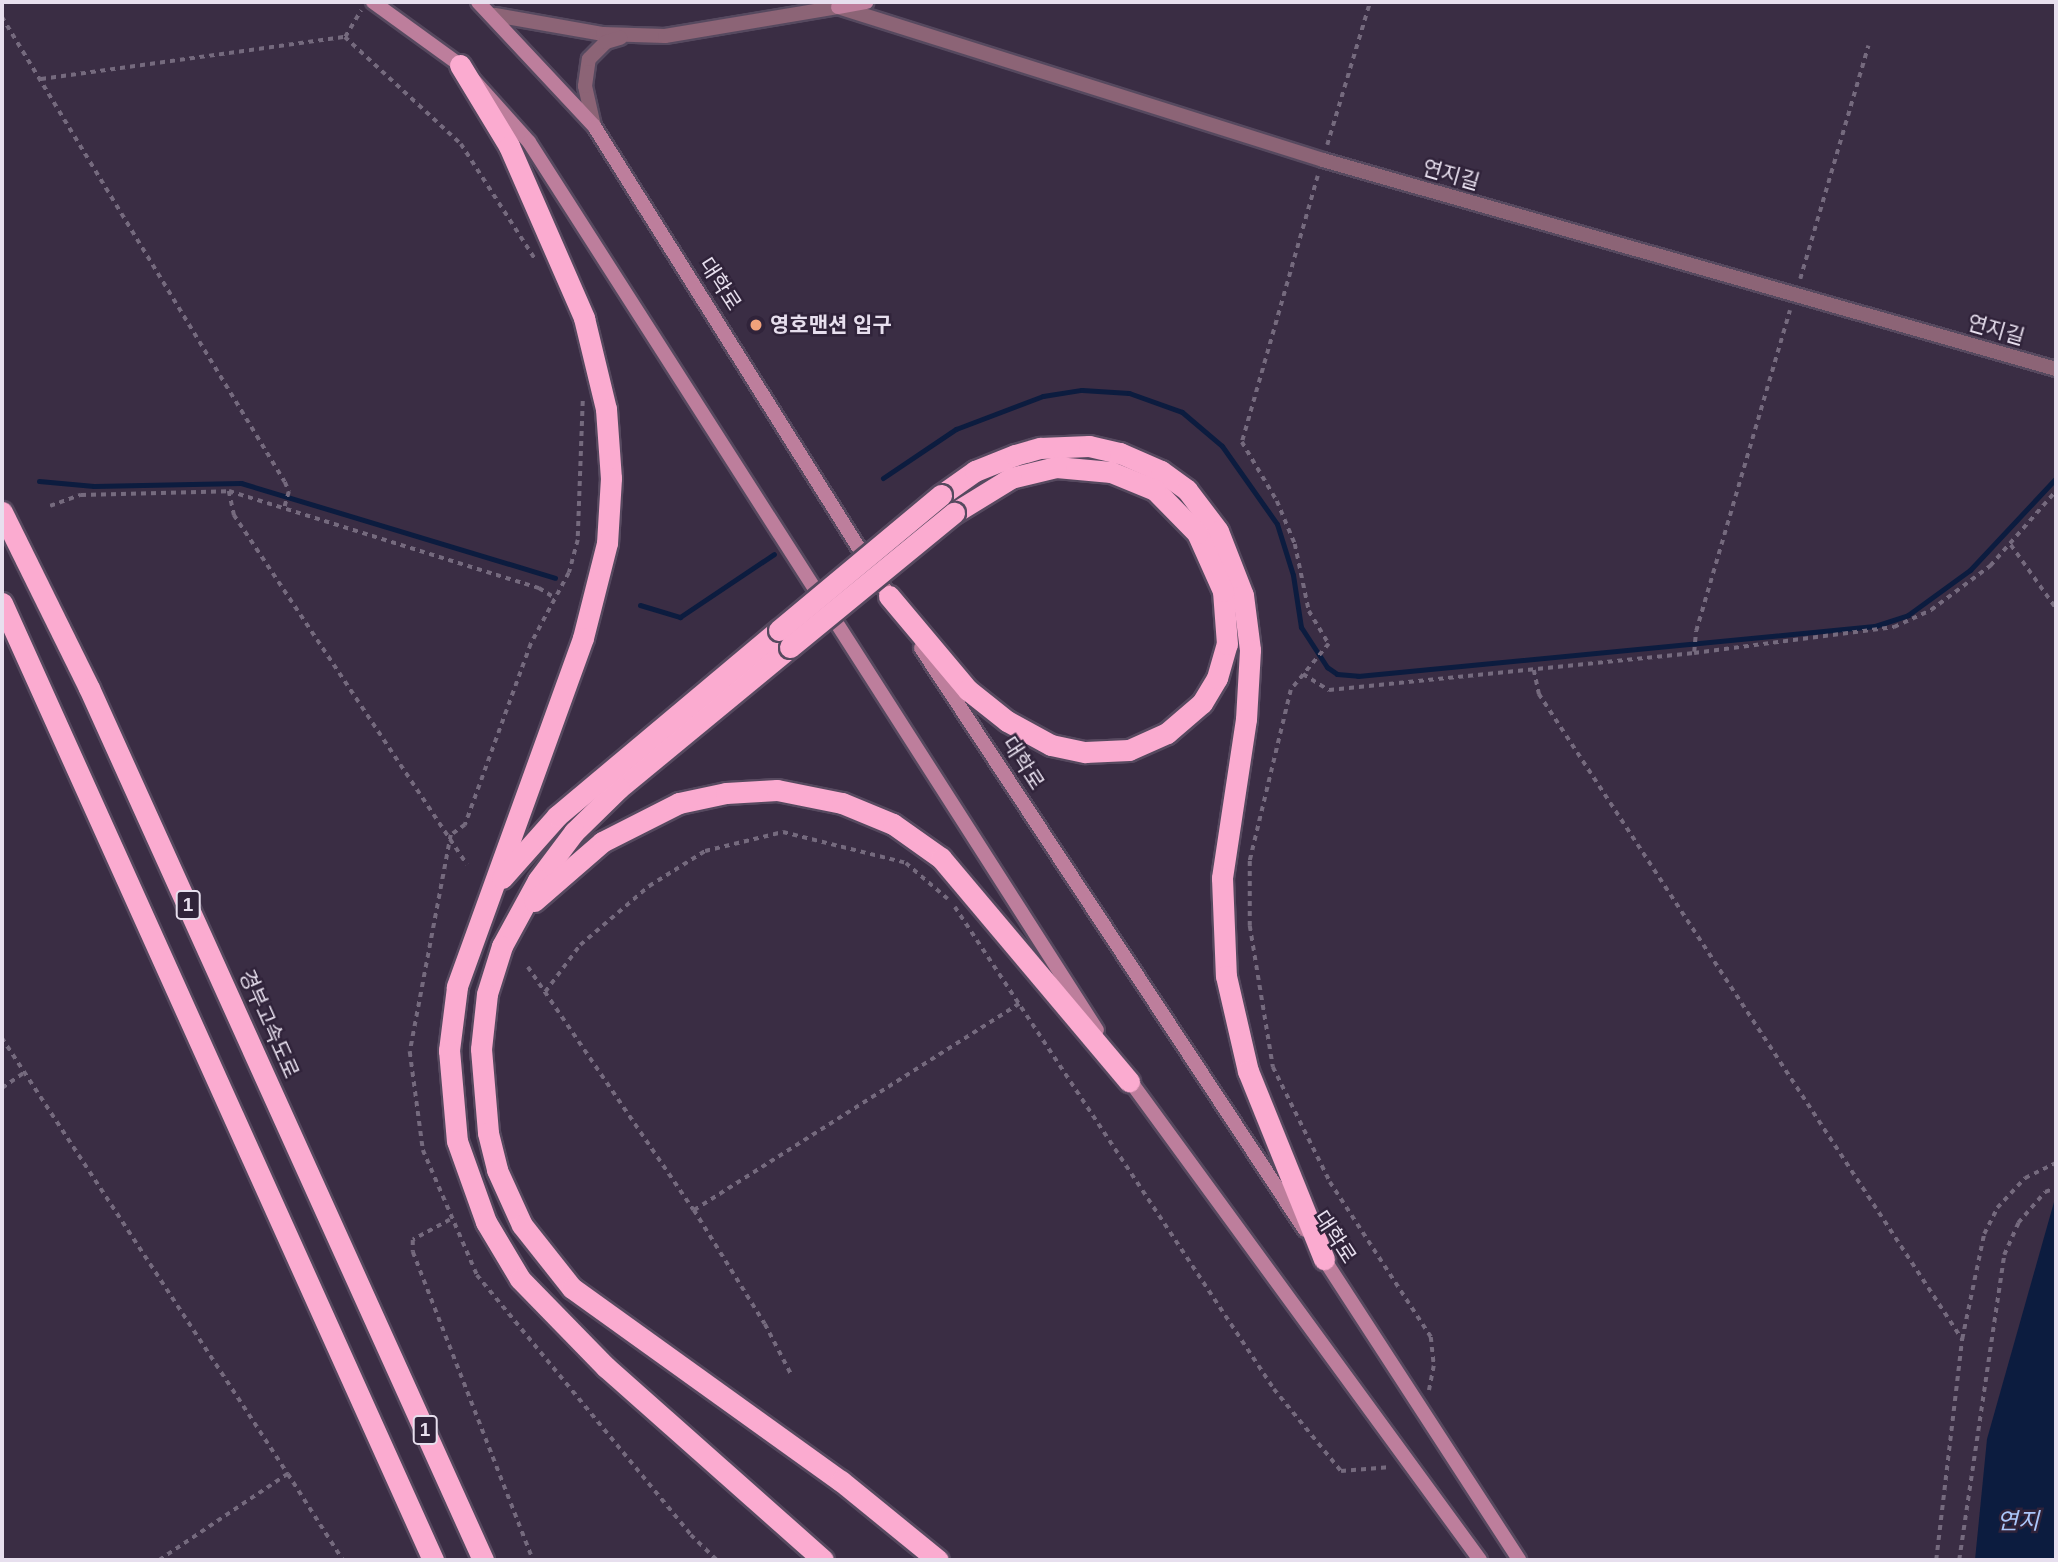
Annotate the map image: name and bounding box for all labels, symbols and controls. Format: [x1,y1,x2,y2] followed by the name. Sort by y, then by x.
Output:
[1420,155,1482,195] street label: 연지길
[694,253,746,315] street label: 대학로
[1965,310,2027,350] street label: 연지길
[770,312,892,338] place label: 영호맨션 입구
[748,317,764,333] marker: 영호맨션 입구
[997,732,1049,794] street label: 대학로
[174,890,202,920] road number: 1
[234,966,304,1082] street label: 경부고속도로
[1309,1206,1361,1268] street label: 대학로
[411,1414,439,1446] road number: 1
[1997,1507,2039,1535] water label: 연지

